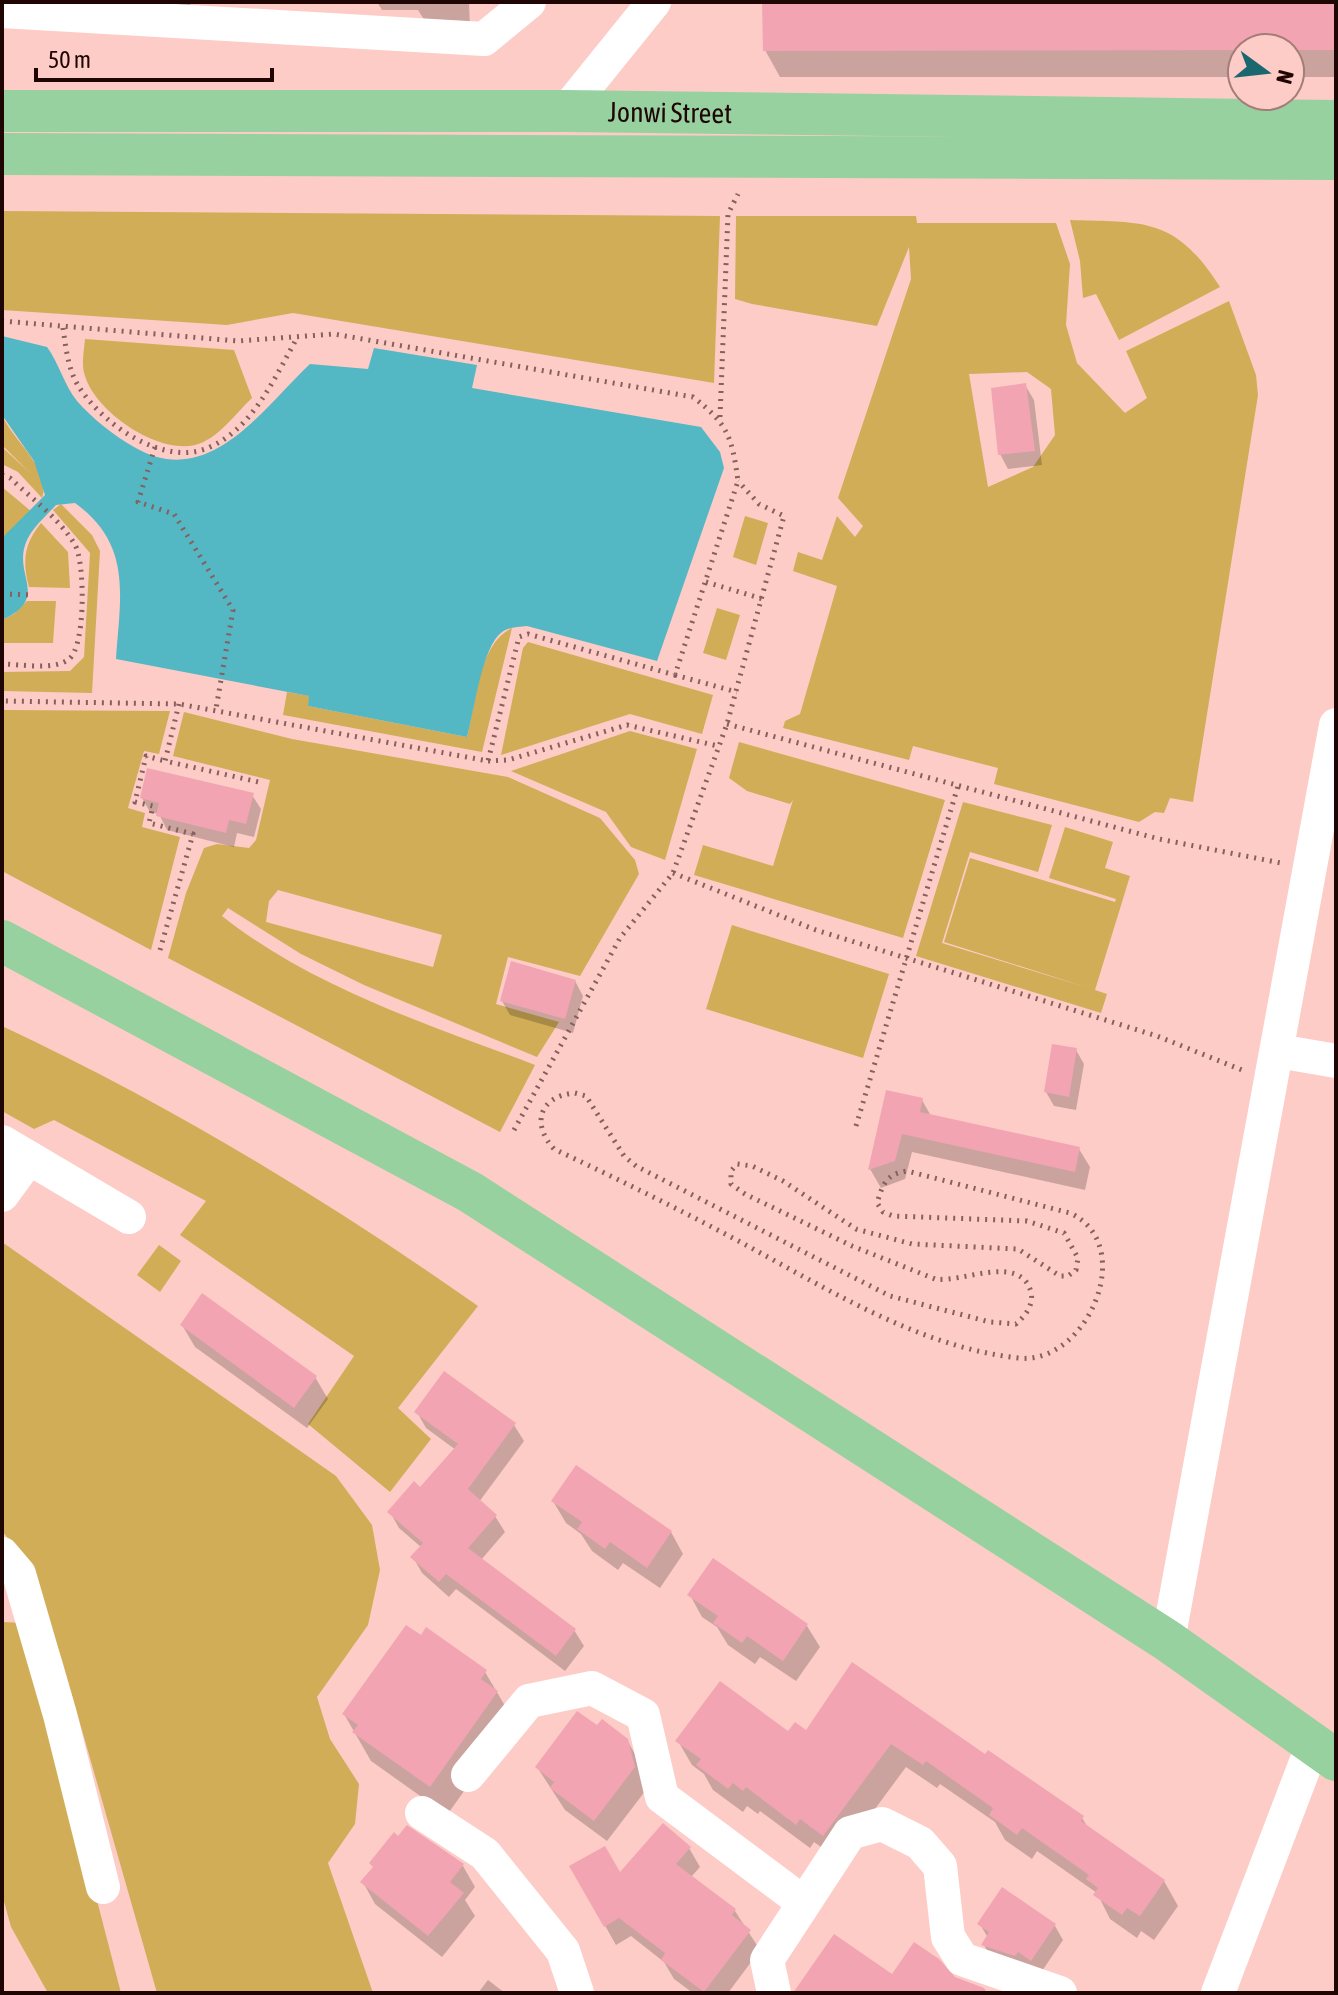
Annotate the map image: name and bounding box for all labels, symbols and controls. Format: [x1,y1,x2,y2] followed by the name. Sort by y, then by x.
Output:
[36,32,272,82] scale bar
[1226,32,1306,112] north arrow
[48,46,91,73] text: 50 m
[1271,68,1300,87] text: N
[608,96,732,129] street label: Jonwi Street

